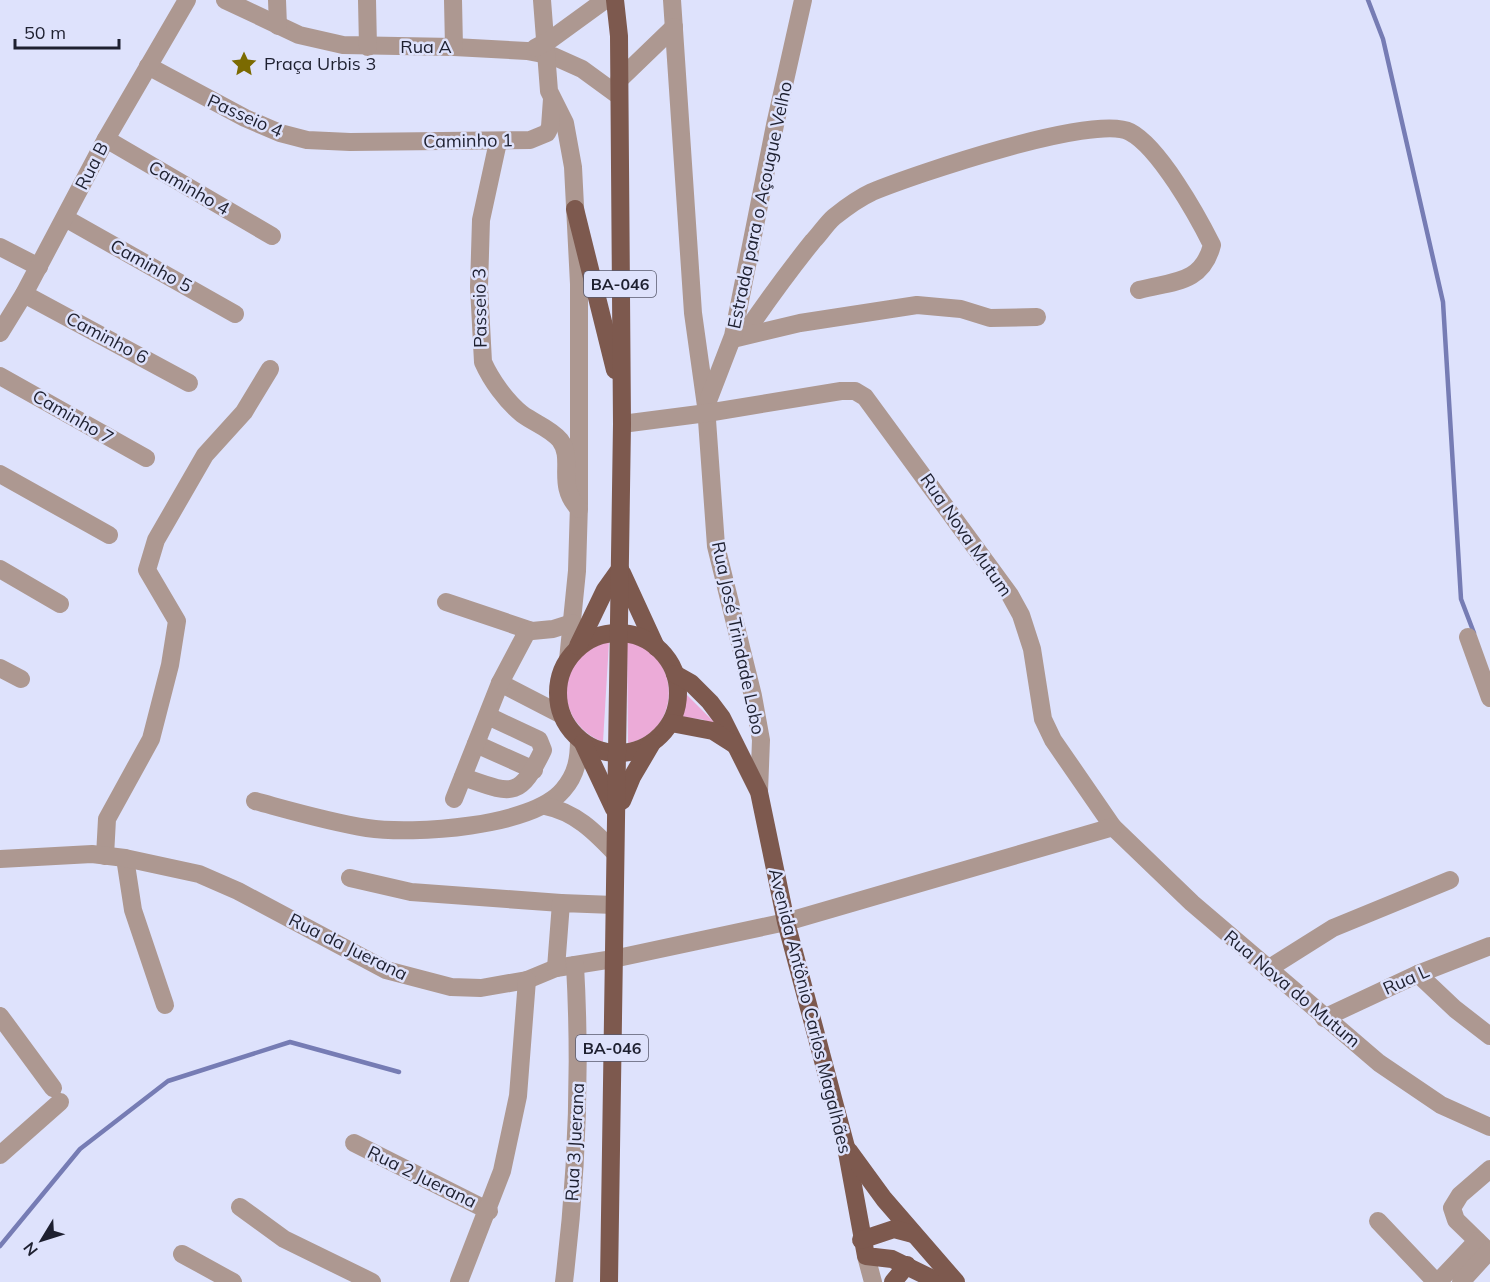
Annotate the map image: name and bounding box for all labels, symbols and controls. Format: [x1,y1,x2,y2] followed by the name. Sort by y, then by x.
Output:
[15,12,118,50] scale bar
[24,21,66,44] text: 50 m
[400,35,452,58] street label: Rua A
[229,49,259,79] place icon: Praça Urbis 3
[264,52,376,75] place label: Praça Urbis 3
[722,79,797,331] street label: Estrada para o Açougue Velho
[204,89,287,142] street label: Passeio 4
[423,128,513,153] street label: Caminho 1
[70,138,113,194] street label: Rua B
[145,155,234,220] street label: Caminho 4
[106,234,196,297] street label: Caminho 5
[467,268,492,348] street label: Passeio 3
[584,271,656,297] road number: BA-046
[62,306,152,369] street label: Caminho 6
[29,384,118,449] street label: Caminho 7
[915,469,1017,601] street label: Rua Nova Mutum
[707,539,770,737] street label: Rua José Trindade Lobo
[764,866,857,1156] street label: Avenida Antônio Carlos Magalhães
[285,908,411,985] street label: Rua da Juerana
[1219,925,1365,1052] street label: Rua Nova do Mutum
[1379,959,1433,1000] street label: Rua L
[576,1035,648,1061] road number: BA-046
[560,1082,589,1202] street label: Rua 3 Juerana
[364,1140,481,1213] street label: Rua 2 Juerana
[12,1210,72,1270] north arrow
[19,1238,42,1260] text: N

